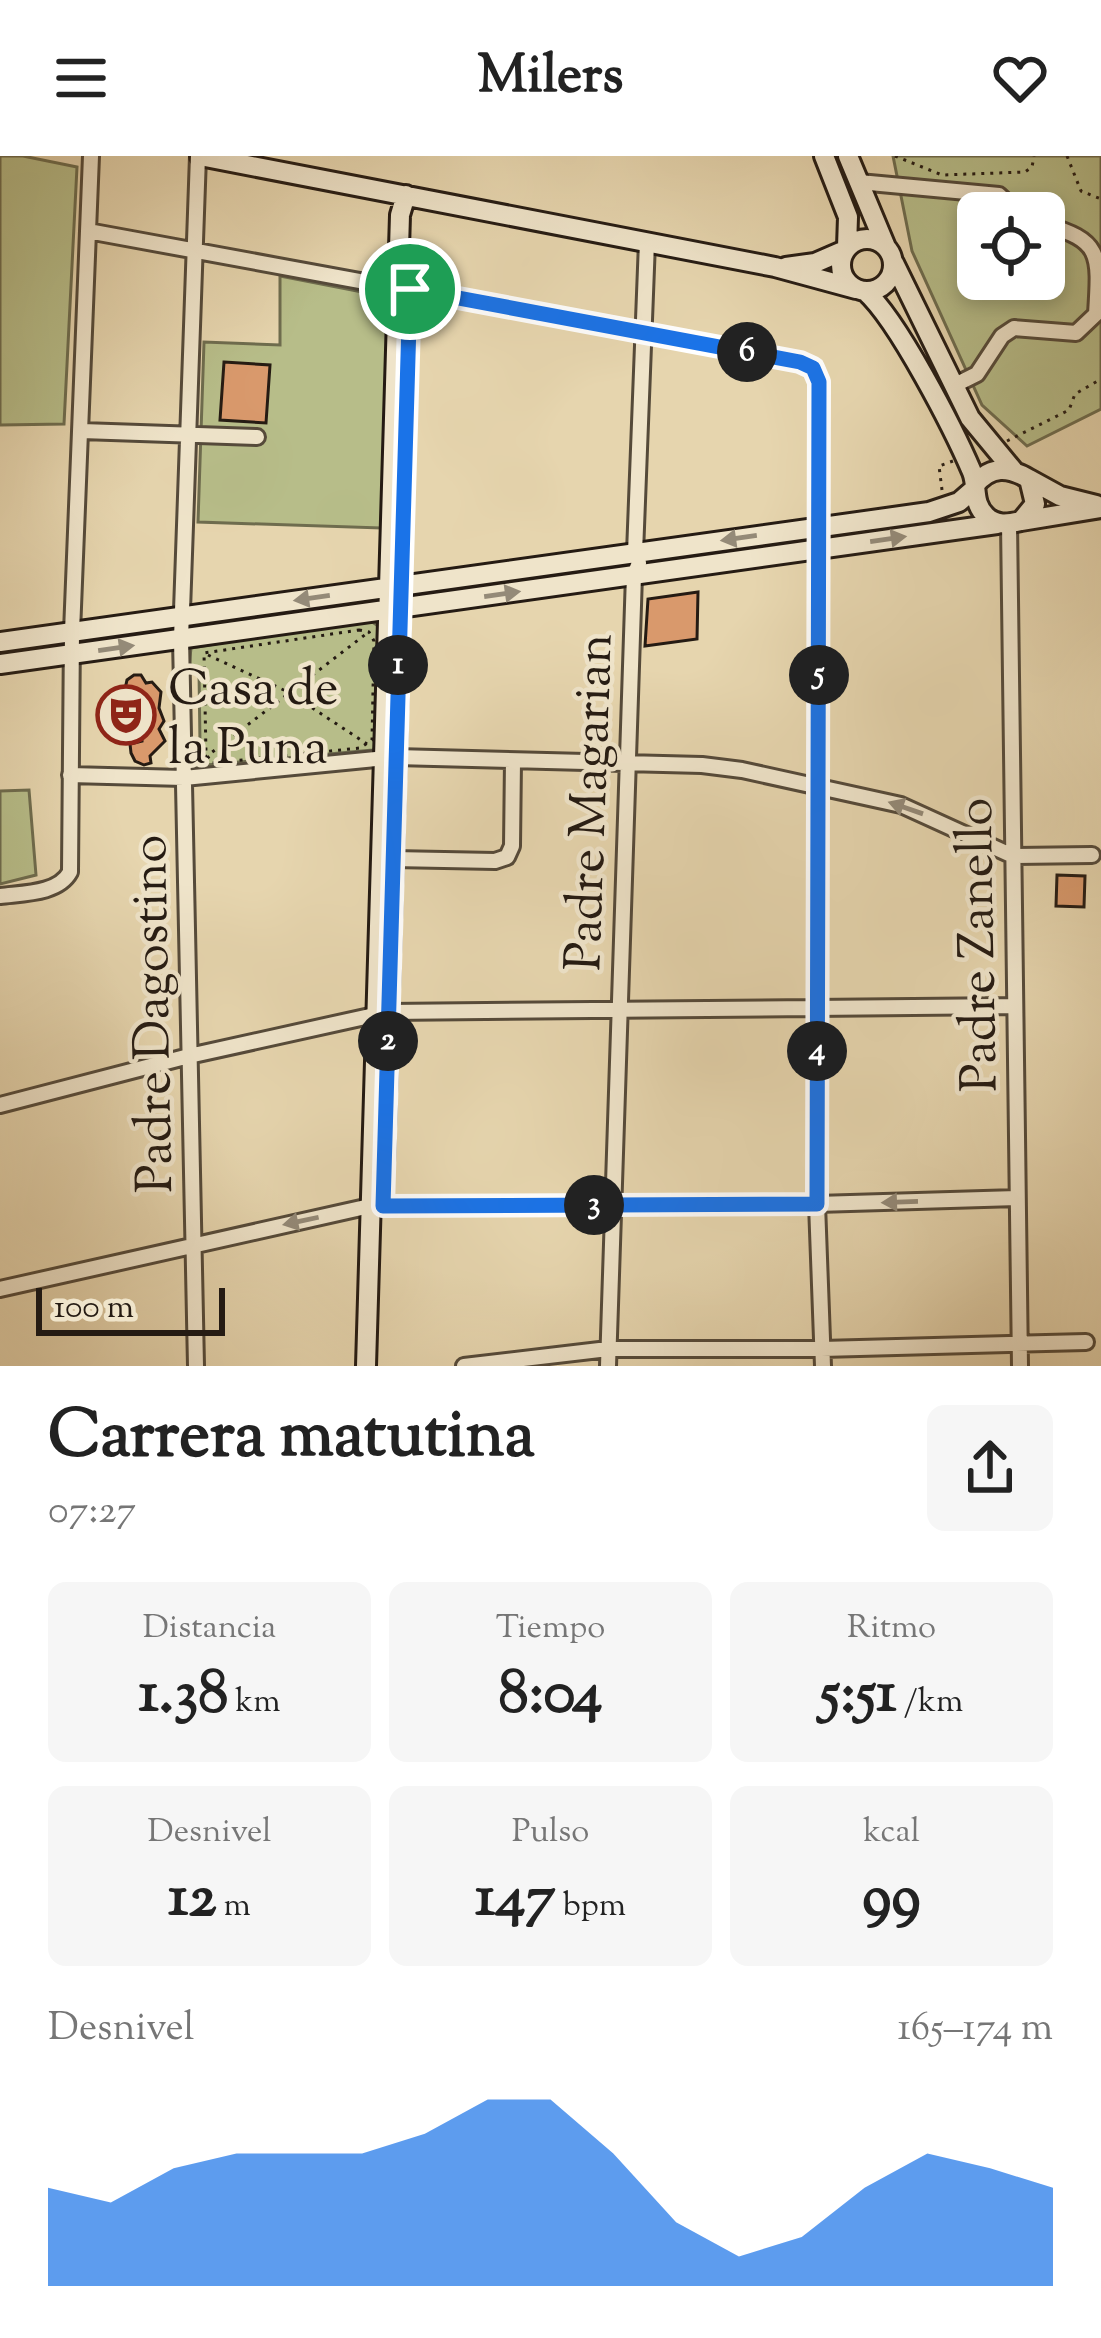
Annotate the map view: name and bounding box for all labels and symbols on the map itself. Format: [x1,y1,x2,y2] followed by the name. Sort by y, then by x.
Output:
[359,238,461,340] pin
[717,322,777,382] pin: 6
[720,529,758,548] one-way arrow
[870,529,907,548] one-way arrow
[484,584,521,603] one-way arrow
[292,589,330,608] one-way arrow
[550,632,635,972] street label: Padre Magarian
[368,635,428,695] pin: 1
[98,638,135,657] one-way arrow
[789,645,849,705] pin: 5
[168,655,338,787] place label: Casa de la Puna
[95,684,157,746] theatre icon: Casa de la Puna
[941,797,1020,1093] street label: Padre Zanello
[888,798,924,816] one-way arrow
[116,834,195,1194] street label: Padre Dagostino
[358,1011,418,1071] pin: 2
[787,1021,847,1081] pin: 4
[564,1175,624,1235] pin: 3
[880,1192,918,1211] one-way arrow
[282,1212,320,1231] one-way arrow
[36,1282,225,1335] scale bar

